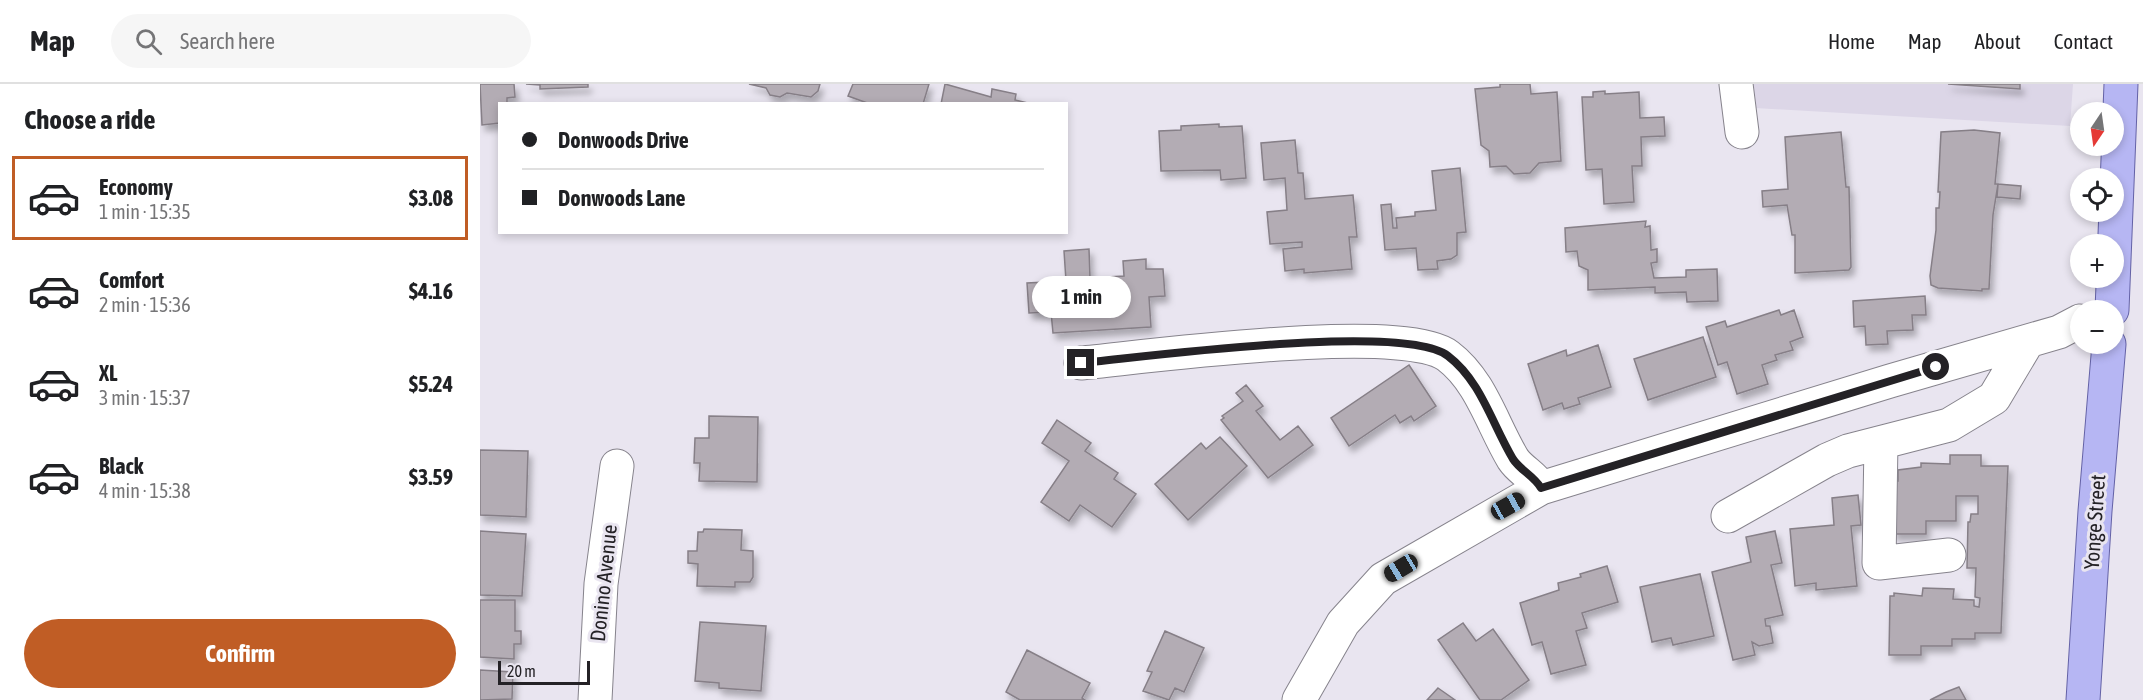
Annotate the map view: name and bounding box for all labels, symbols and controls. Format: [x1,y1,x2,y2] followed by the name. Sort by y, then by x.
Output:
[111,14,531,68] search box
[30,25,75,57] text: Map
[132,25,165,58] icon: search
[180,28,275,54] text: Search here
[1828,29,1875,53] text: Home
[1908,29,1942,53] text: Map
[1975,29,2021,53] text: About
[2054,29,2113,53] text: Contact
[2070,102,2124,156] north arrow
[2070,102,2124,354] map controls
[24,104,156,135] text: Choose a ride
[558,127,689,153] text: Donwoods Drive
[2070,168,2124,222] button: locate
[27,171,81,225] icon: car
[99,174,173,200] text: Economy
[409,185,453,211] text: $3.08
[558,185,686,211] text: Donwoods Lane
[99,200,191,223] text: 1 min · 15:35
[2070,234,2124,288] button: +
[27,264,81,318] icon: car
[99,267,164,293] text: Comfort
[1032,276,1130,318] callout: 1 min
[409,278,453,304] text: $4.16
[1061,285,1102,308] text: 1 min
[99,293,191,316] text: 2 min · 15:36
[2070,300,2124,354] button: −
[1067,349,1094,376] route end
[1922,353,1949,380] route start
[27,357,81,411] icon: car
[99,360,117,386] text: XL
[409,371,453,397] text: $5.24
[99,386,191,409] text: 3 min · 15:37
[27,450,81,504] icon: car
[99,453,143,479] text: Black
[409,464,453,490] text: $3.59
[2079,474,2109,570] street label: Yonge Street
[99,479,191,502] text: 4 min · 15:38
[1488,489,1528,523] car
[585,523,621,643] street label: Donino Avenue
[1381,551,1421,585] car
[24,619,456,688] button: Confirm
[498,658,590,686] scale bar
[507,662,536,680] text: 20 m

